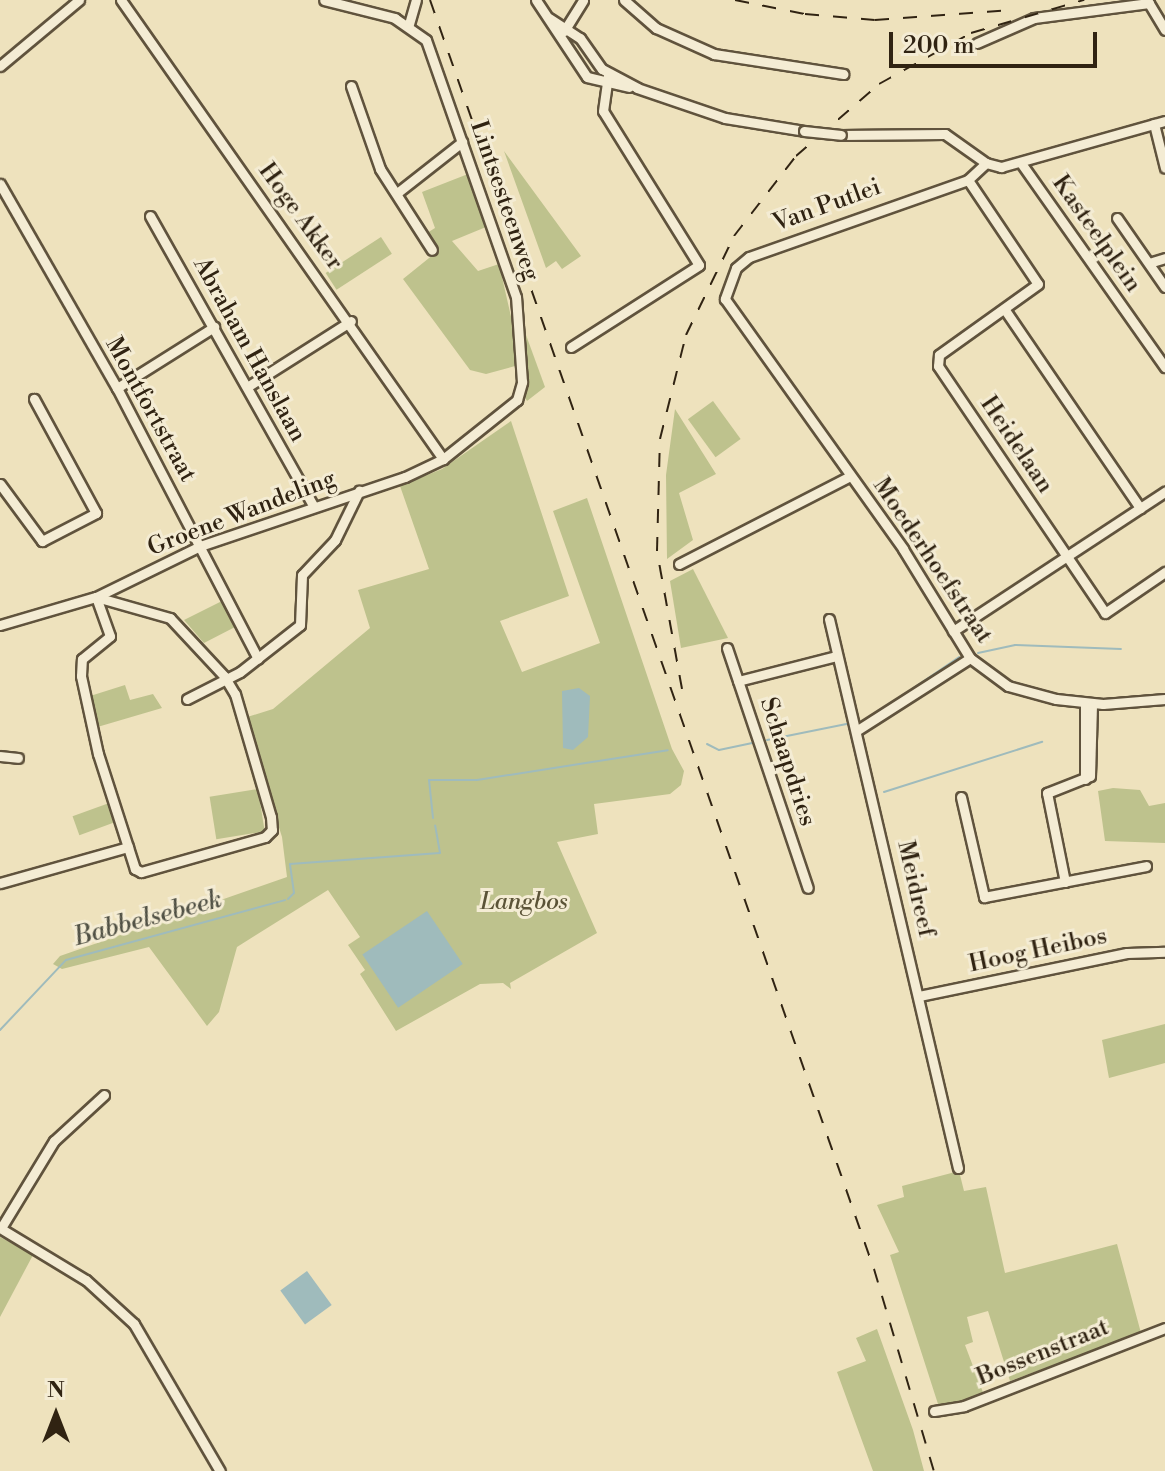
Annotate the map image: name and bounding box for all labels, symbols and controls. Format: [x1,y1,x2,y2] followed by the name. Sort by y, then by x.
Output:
[893,16,1101,66] scale bar
[903,31,974,61] text: 200 m
[463,117,545,285] street label: Lintsesteenweg
[251,158,349,276] street label: Hoge Akker
[1045,170,1147,298] street label: Kasteelplein
[769,173,885,239] street label: Van Putlei
[186,253,312,447] street label: Abraham Hanslaan
[98,333,202,487] street label: Montfortstraat
[973,391,1059,499] street label: Heidelaan
[144,465,340,563] street label: Groene Wandeling
[866,473,998,649] street label: Moederhoefstraat
[753,694,821,830] street label: Schaapdries
[890,838,940,940] street label: Meidreef
[70,884,226,954] water label: Babbelsebeek
[480,889,568,917] park label: Langbos
[966,922,1110,980] street label: Hoog Heibos
[973,1313,1113,1393] street label: Bossenstraat
[16,1375,96,1455] north arrow
[47,1377,65,1404] text: N

